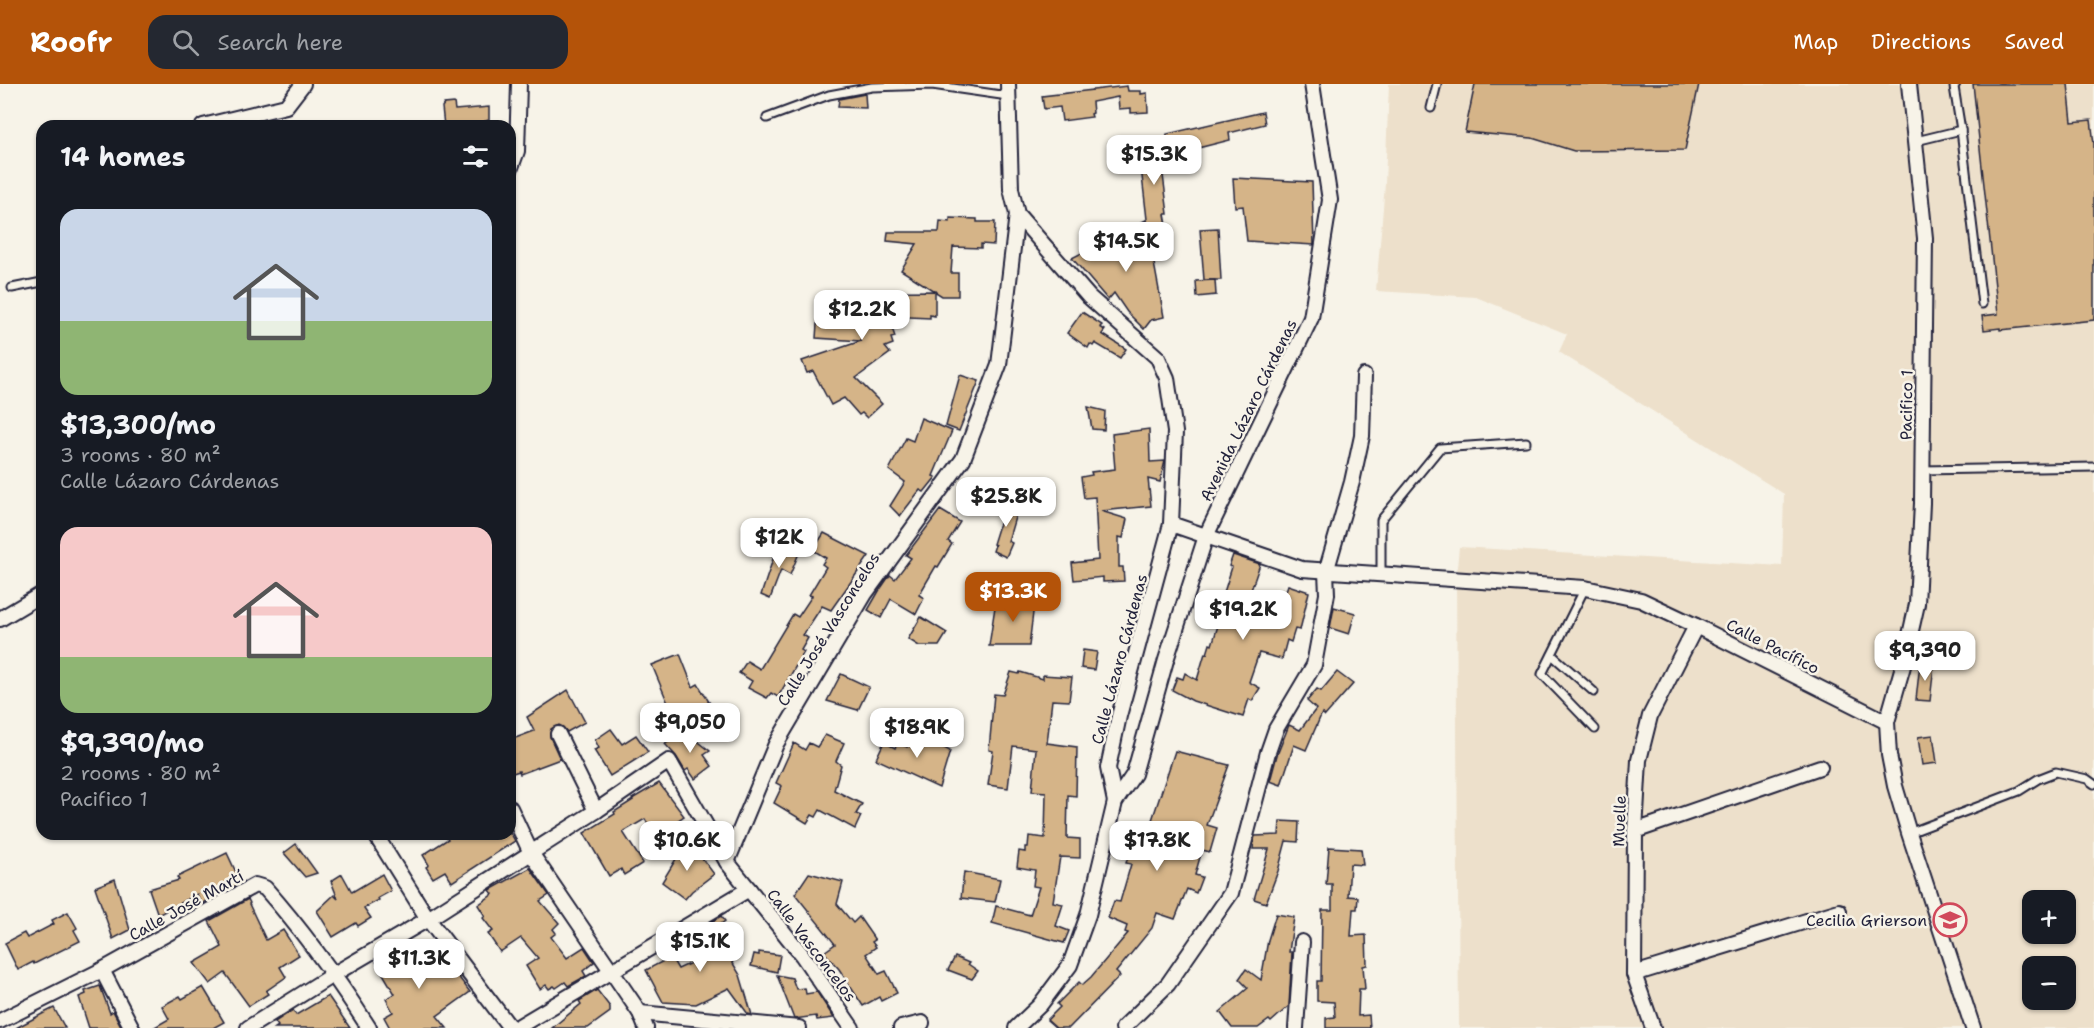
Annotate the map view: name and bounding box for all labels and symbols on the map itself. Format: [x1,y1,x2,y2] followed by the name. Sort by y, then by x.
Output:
[1105,135,1203,186] pin: $15.3K
[1077,222,1175,273] pin: $14.5K
[813,290,911,341] pin: $12.2K
[1195,316,1302,505] street label: Avenida Lázaro Cárdenas
[1895,370,1918,440] street label: Pacifico 1
[957,477,1055,528] pin: $25.8K
[743,518,815,569] pin: $12K
[772,548,884,710] street label: Calle José Vasconcelos
[964,572,1062,623] pin: $13.3K
[1087,572,1152,747] street label: Calle Lázaro Cárdenas
[1194,590,1292,641] pin: $19.2K
[1723,614,1823,679] street label: Calle Pacífico
[1876,631,1974,682] pin: $9,390
[641,703,739,754] pin: $9,050
[868,708,966,759] pin: $18.9K
[1608,795,1631,847] street label: Muelle
[638,821,736,872] pin: $10.6K
[1108,821,1206,872] pin: $17.8K
[125,865,248,946] street label: Calle José Martí
[762,885,861,1006] street label: Calle Vasconcelos
[1932,902,1968,938] school or university icon: Cecilia Grierson
[1806,910,1927,931] place label: Cecilia Grierson
[651,922,749,973] pin: $15.1K
[370,939,468,990] pin: $11.3K

